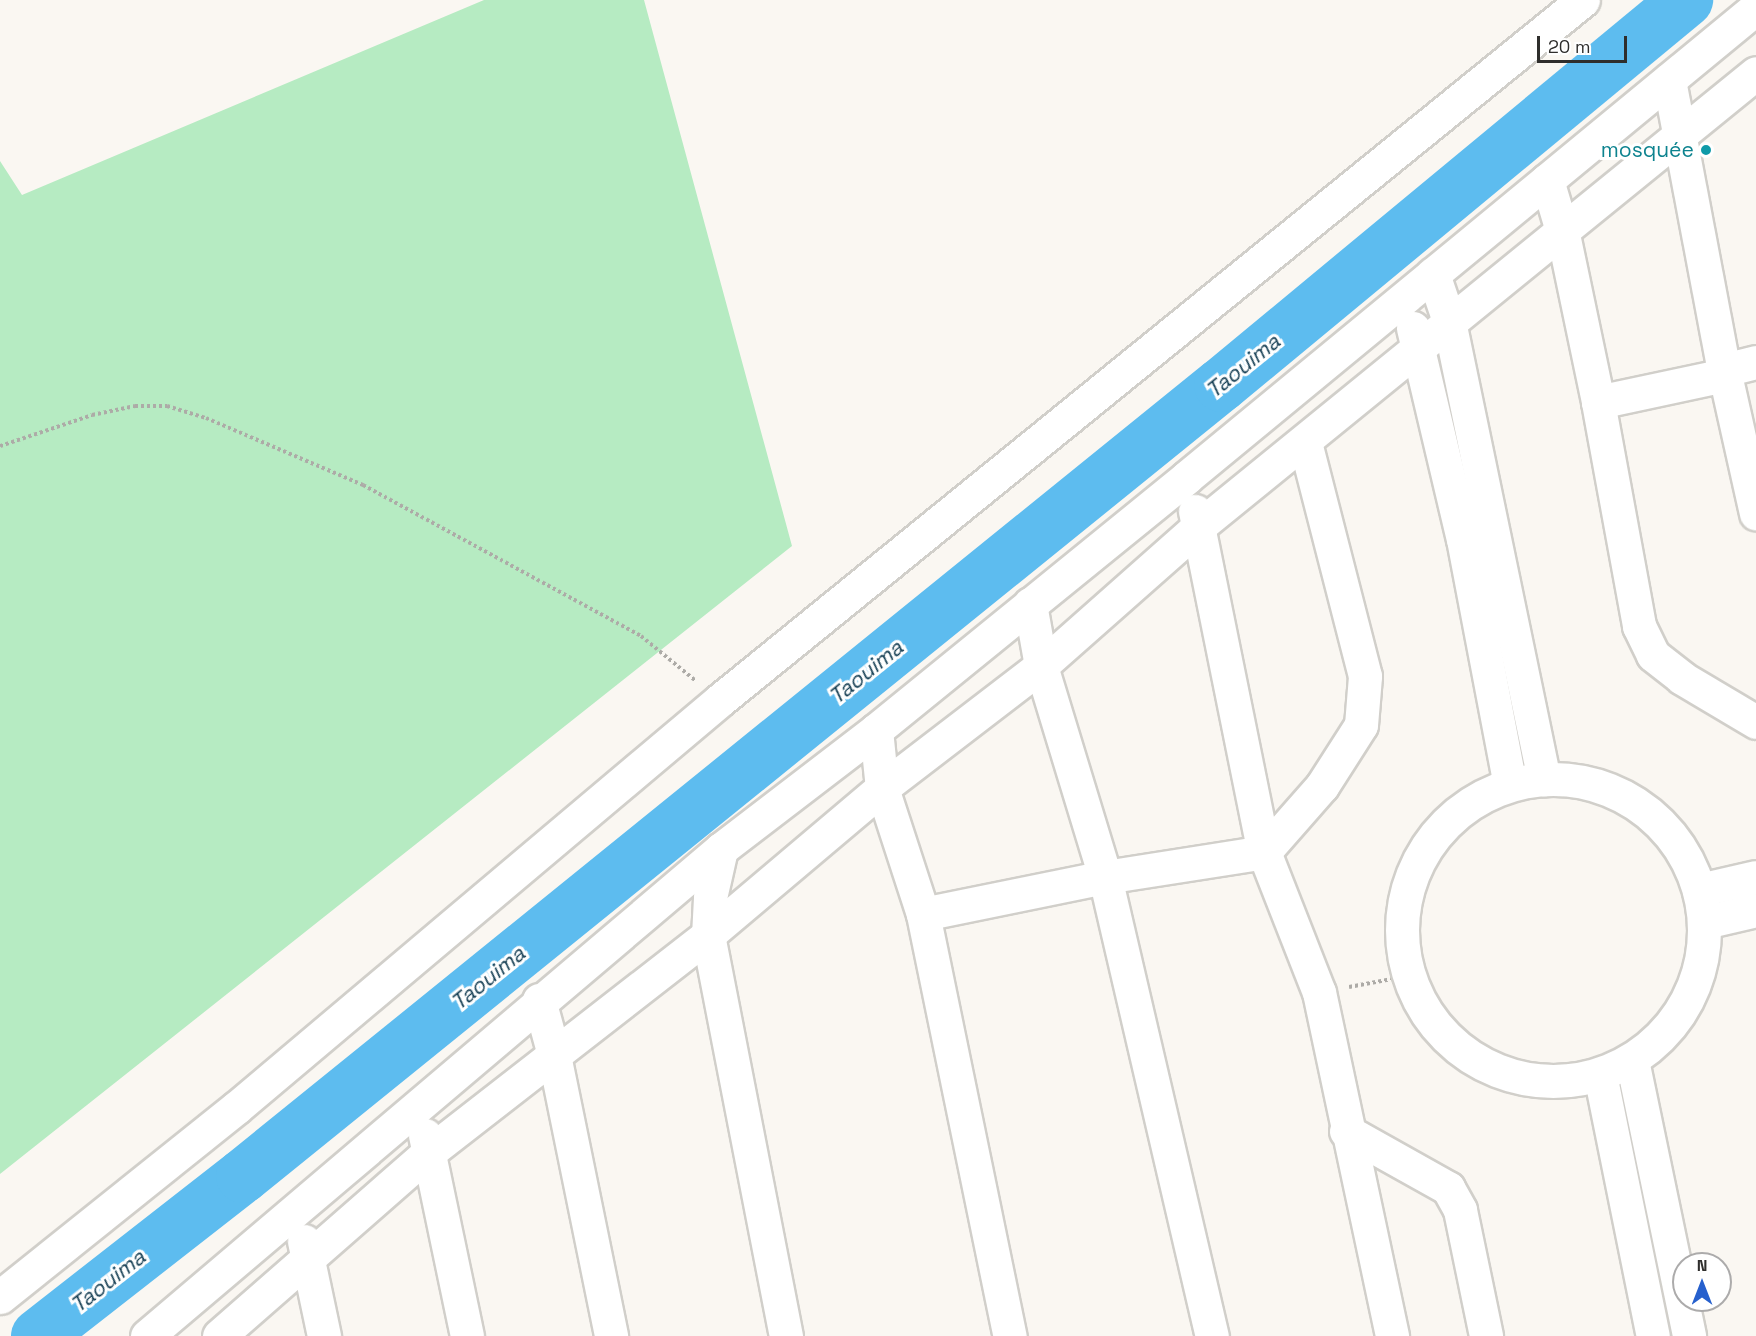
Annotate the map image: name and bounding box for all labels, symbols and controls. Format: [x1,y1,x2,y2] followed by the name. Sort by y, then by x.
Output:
[1540,24,1630,62] scale bar
[1548,35,1591,58] text: 20 m
[1601,137,1694,163] place label: mosquée
[1699,143,1713,157] marker: mosquée
[1201,328,1285,404] water label: Taouima
[824,634,908,710] water label: Taouima
[446,940,530,1016] water label: Taouima
[65,1244,151,1318] water label: Taouima
[1672,1252,1732,1312] north arrow
[1697,1255,1707,1276] text: N

